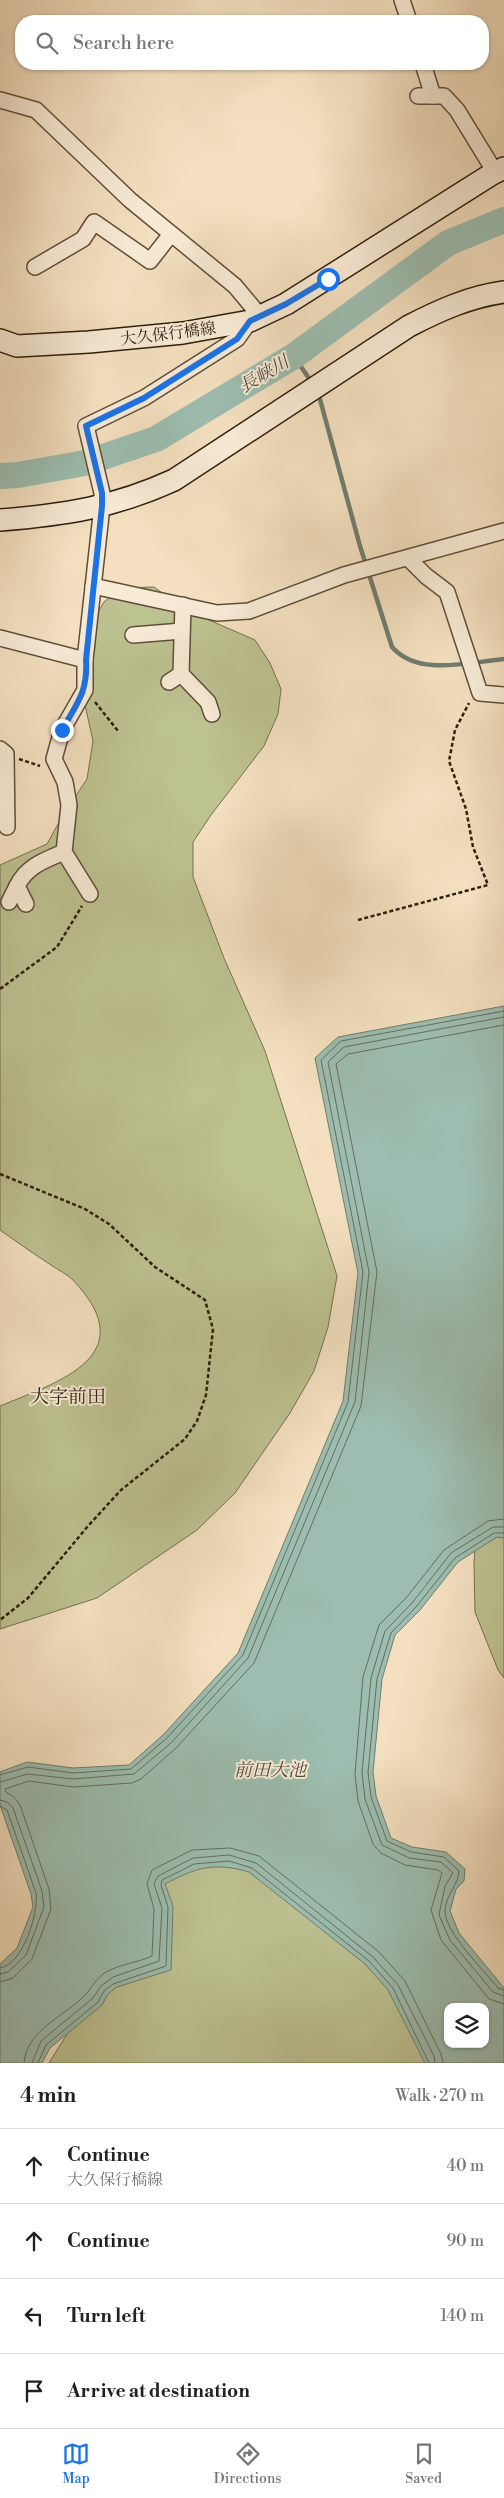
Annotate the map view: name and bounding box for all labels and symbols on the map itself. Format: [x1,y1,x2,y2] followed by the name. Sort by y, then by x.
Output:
[317,268,340,291] route start
[119,318,217,350] street label: 大久保行橋線
[235,350,295,398] water label: 長峡川
[51,719,74,742] route end
[30,1385,106,1409] district label: 大字前田
[234,1759,308,1782] water label: 前田大池

